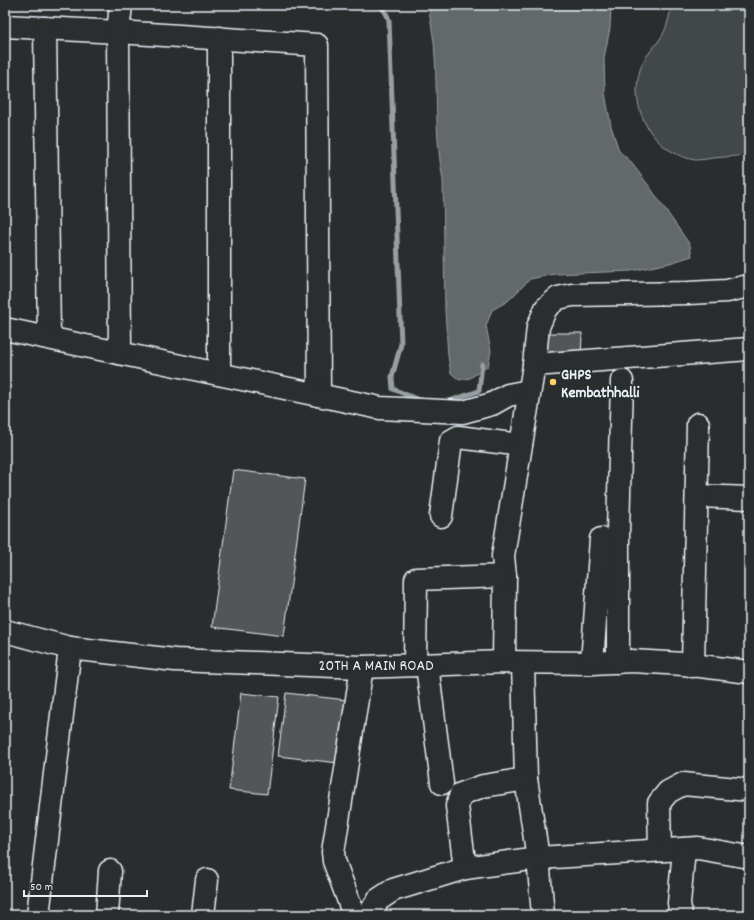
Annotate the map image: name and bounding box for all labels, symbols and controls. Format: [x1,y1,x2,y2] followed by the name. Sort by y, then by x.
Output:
[561,364,640,405] place label: GHPS Kembathhalli
[548,377,558,387] marker: GHPS Kembathhalli
[319,655,433,678] street label: 20TH A MAIN ROAD
[24,872,147,898] scale bar
[30,879,53,896] text: 50 m

